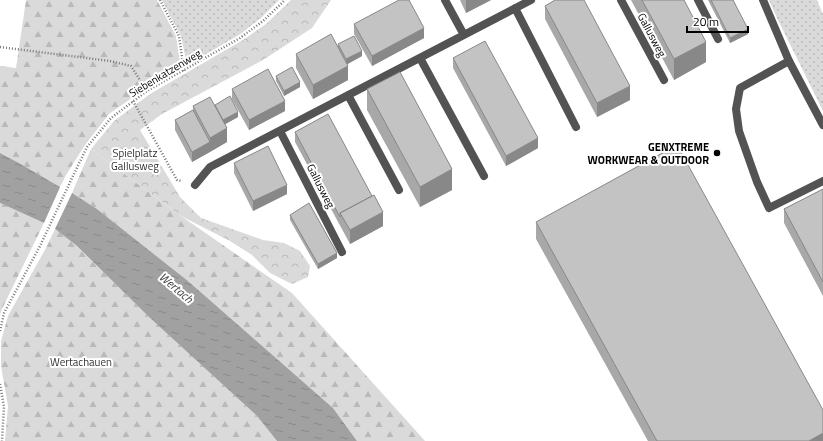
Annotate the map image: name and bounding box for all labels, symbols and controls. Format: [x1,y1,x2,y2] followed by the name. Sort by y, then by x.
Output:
[687,8,748,34] scale bar
[634,10,670,60] street label: Gallusweg
[693,12,719,31] text: 20 m
[126,45,204,101] street label: Siebenkatzenweg
[588,139,709,168] place label: GENXTREME WORKWEAR & OUTDOOR
[111,145,159,174] park label: Spielplatz Gallusweg
[712,148,722,158] marker: GENXTREME WORKWEAR & OUTDOOR
[303,161,339,211] street label: Gallusweg
[155,268,198,308] water label: Wertach
[50,354,112,370] park label: Wertachauen

